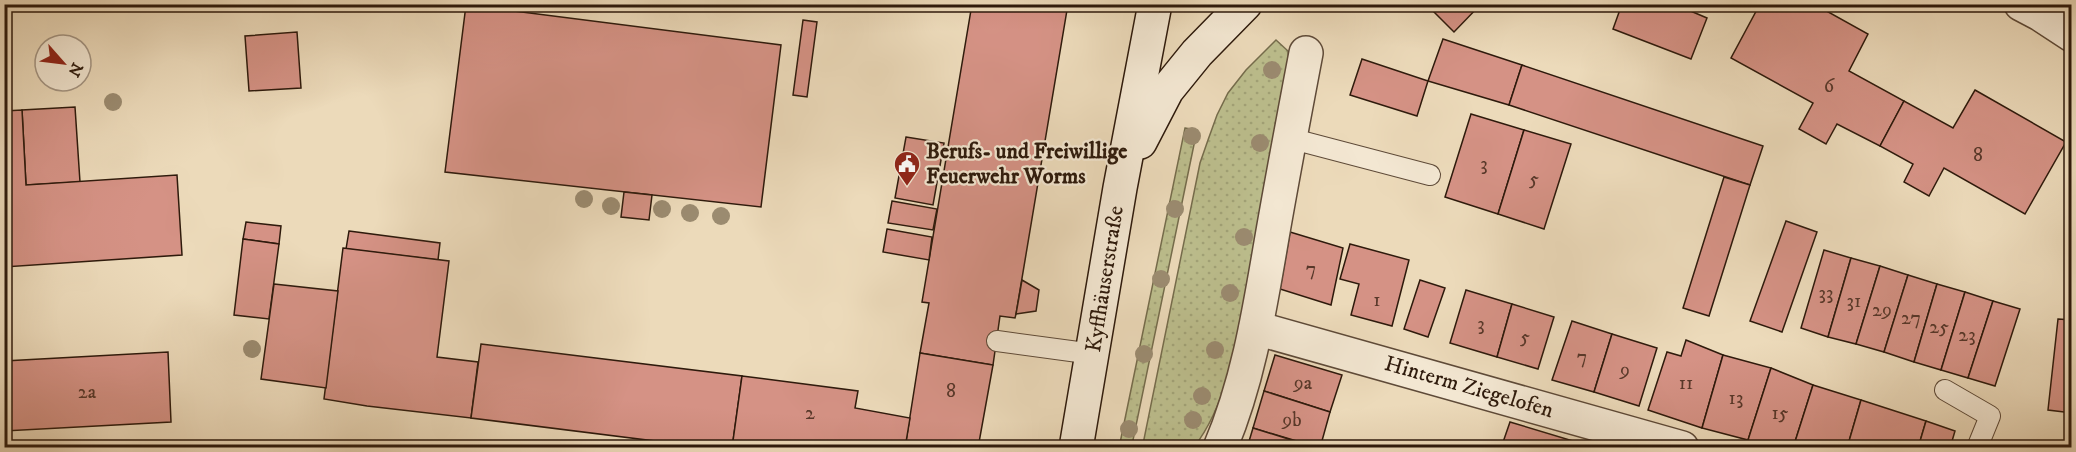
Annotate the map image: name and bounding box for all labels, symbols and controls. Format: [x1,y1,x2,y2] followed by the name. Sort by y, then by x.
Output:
[33,33,93,93] north arrow
[63,59,87,80] text: N
[1824,74,1835,99] house number: 6
[926,138,1127,190] place label: Berufs- und Freiwillige Feuerwehr Worms
[1973,143,1983,168] house number: 8
[892,149,922,187] public building icon: Berufs- und Freiwillige Feuerwehr Worms
[1480,152,1488,177] house number: 3
[1529,167,1539,192] house number: 5
[1080,204,1130,354] street label: Kyffhäuserstraße
[1306,257,1316,282] house number: 7
[1819,281,1833,306] house number: 33
[1373,288,1381,313] house number: 1
[1847,289,1861,314] house number: 31
[1872,298,1892,323] house number: 29
[1901,306,1921,331] house number: 27
[1477,312,1485,337] house number: 3
[1929,315,1949,340] house number: 25
[1958,323,1976,348] house number: 23
[1520,325,1530,350] house number: 5
[1577,345,1587,370] house number: 7
[1381,350,1557,424] street label: Hinterm Ziegelofen
[1619,358,1630,383] house number: 9
[1293,371,1313,396] house number: 9a
[1679,371,1693,396] house number: 11
[946,379,956,404] house number: 8
[78,380,97,405] house number: 2a
[1729,386,1743,411] house number: 13
[805,401,815,426] house number: 2
[1771,401,1789,426] house number: 15
[1281,408,1302,433] house number: 9b

